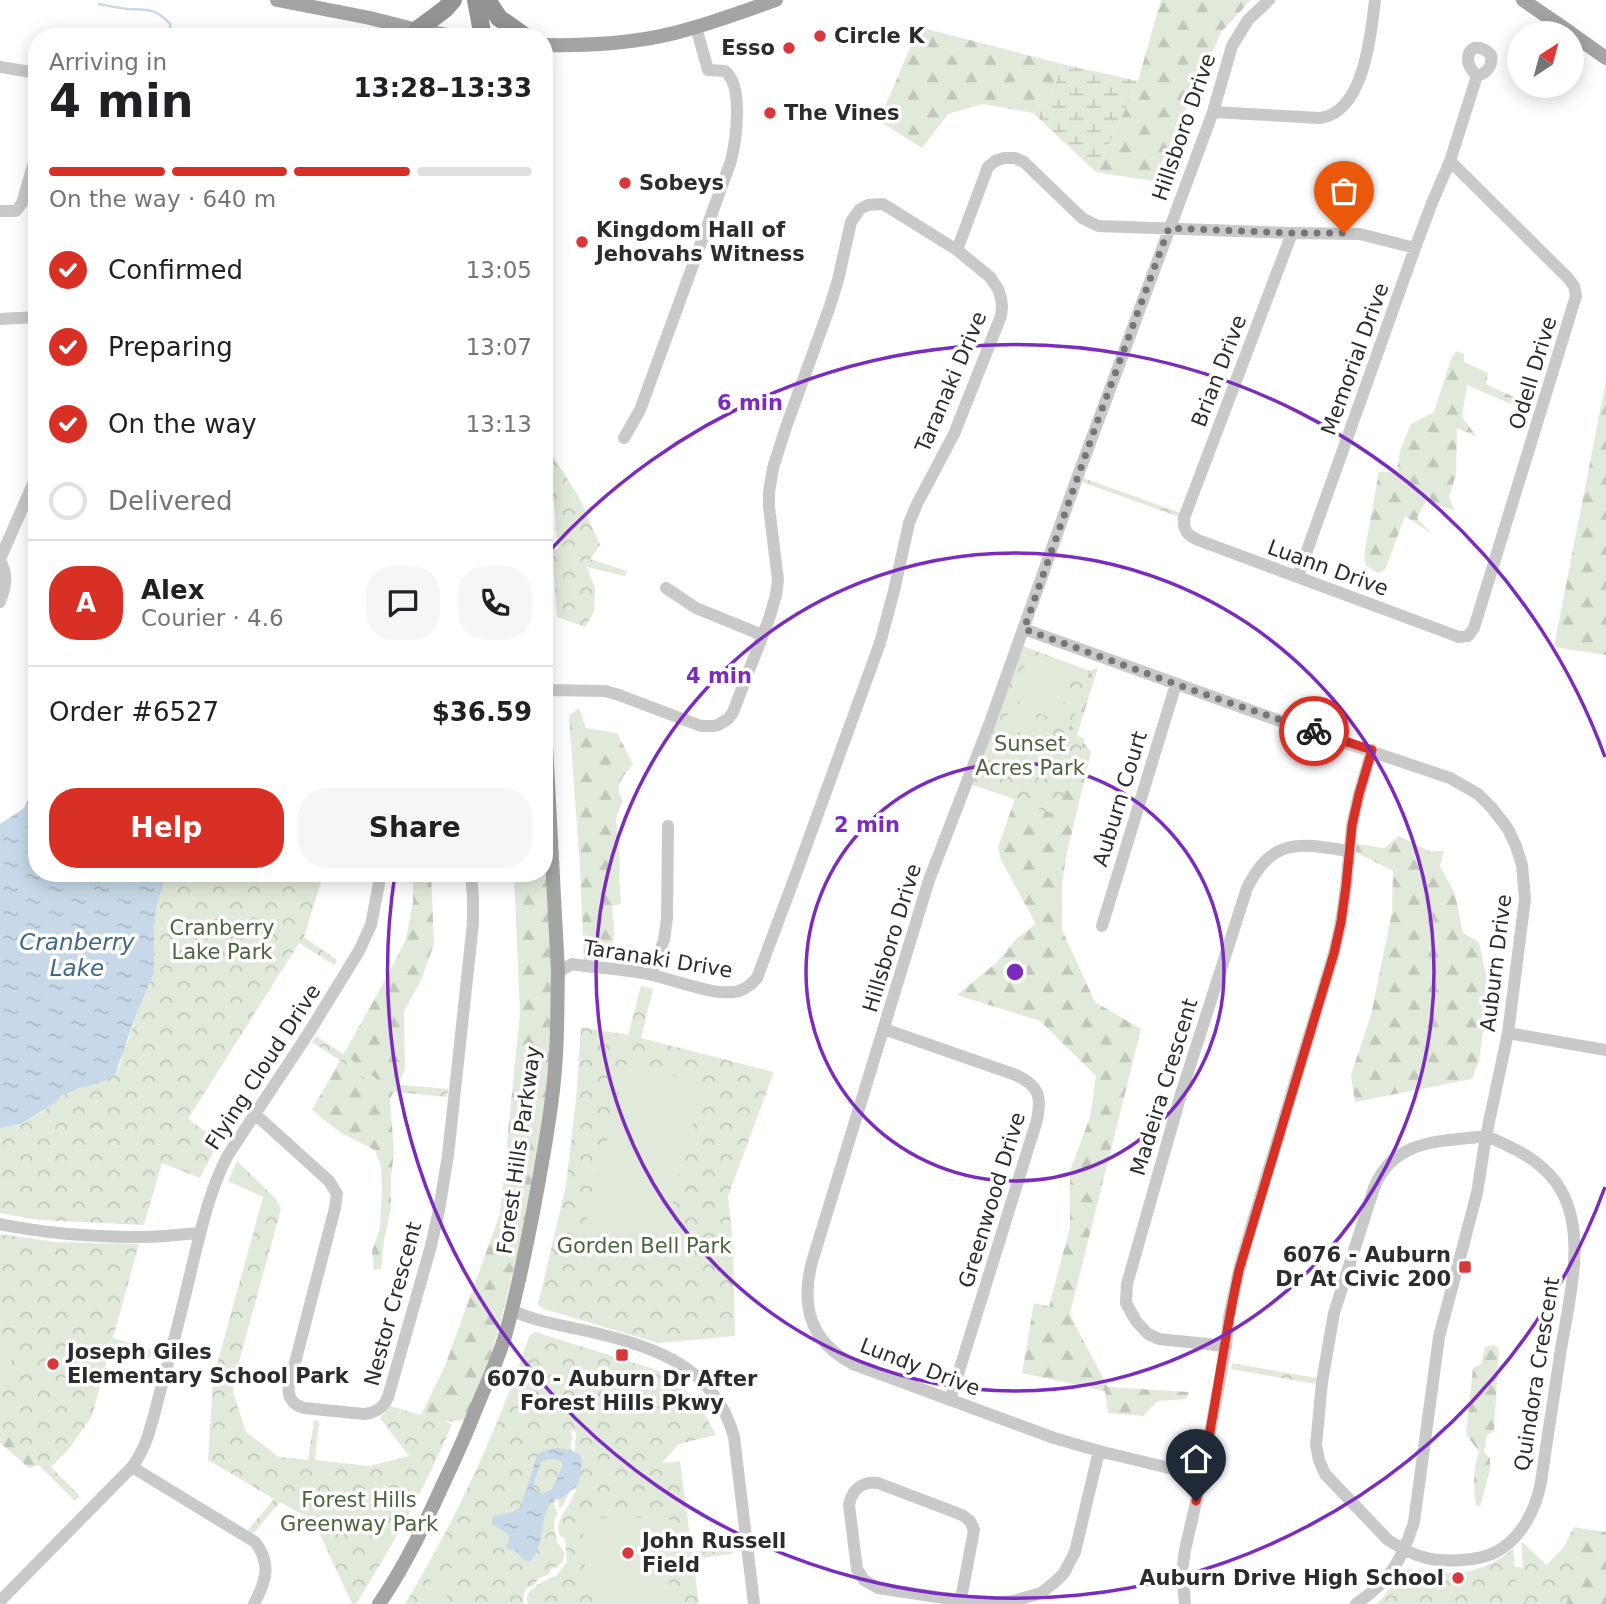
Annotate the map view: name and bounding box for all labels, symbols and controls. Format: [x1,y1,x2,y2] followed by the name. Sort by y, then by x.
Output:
[1507,21,1584,98] north arrow
[1507,21,1584,98] map controls
[834,24,925,48] place label: Circle K
[812,28,828,44] marker: Circle K
[721,36,775,60] place label: Esso
[781,40,797,56] marker: Esso
[49,49,167,75] text: Arriving in
[1148,50,1220,204] street label: Hillsboro Drive
[353,73,532,103] text: 13:28–13:33
[49,74,193,128] text: 4 min
[784,101,900,125] place label: The Vines
[762,105,778,121] marker: The Vines
[1314,161,1374,233] pin
[639,171,724,195] place label: Sobeys
[1325,172,1363,210] icon: bag
[617,175,633,191] marker: Sobeys
[49,186,276,212] text: On the way · 640 m
[594,218,805,266] place label: Kingdom Hall of Jehovahs Witness
[574,234,590,250] marker: Kingdom Hall of Jehovahs Witness
[49,251,87,289] icon: check
[108,255,243,285] text: Confirmed
[466,257,532,283] text: 13:05
[1316,280,1394,438] street label: Memorial Drive
[910,308,991,457] street label: Taranaki Drive
[1187,312,1251,430] street label: Brian Drive
[1504,313,1562,433] street label: Odell Drive
[49,328,87,366] icon: check
[108,332,233,362] text: Preparing
[466,334,532,360] text: 13:07
[717,391,783,415] text: 6 min
[49,405,87,443] icon: check
[108,409,257,439] text: On the way
[466,411,532,437] text: 13:13
[108,486,232,516] text: Delivered
[1264,535,1392,601] street label: Luann Drive
[366,566,440,640] button: chat
[458,566,532,640] button: phone
[141,575,204,605] text: Alex
[76,588,96,618] text: A
[141,605,284,631] text: Courier · 4.6
[686,664,752,688] text: 4 min
[1279,696,1349,766] courier
[49,697,219,727] text: Order #6527
[432,697,532,727] text: $36.59
[1295,712,1333,750] icon: bike
[1088,728,1152,870] street label: Auburn Court
[975,732,1086,780] park label: Sunset Acres Park
[49,788,284,868] button: Help
[298,788,532,868] button: Share
[834,813,900,837] text: 2 min
[858,861,926,1015] street label: Hillsboro Drive
[1476,893,1516,1033] street label: Auburn Drive
[169,916,275,964] park label: Cranberry Lake Park
[19,929,135,981] water label: Cranberry Lake
[581,935,734,983] street label: Taranaki Drive
[1003,960,1027,984] centre of rings
[201,980,325,1154] street label: Flying Cloud Drive
[1126,996,1202,1178] street label: Madeira Crescent
[493,1044,545,1256] street label: Forest Hills Parkway
[954,1109,1030,1291] street label: Greenwood Drive
[360,1219,426,1389] street label: Nestor Crescent
[557,1234,732,1258] park label: Gorden Bell Park
[1275,1243,1451,1291] place label: 6076 - Auburn Dr At Civic 200
[1457,1259,1473,1275] marker: 6076 - Auburn Dr At Civic 200
[1510,1275,1564,1473] street label: Quindora Crescent
[857,1333,983,1401] street label: Lundy Drive
[65,1340,350,1388] place label: Joseph Giles Elementary School Park
[614,1347,630,1363] marker: 6070 - Auburn Dr After Forest Hills Pkwy
[45,1356,61,1372] marker: Joseph Giles Elementary School Park
[487,1367,758,1415] place label: 6070 - Auburn Dr After Forest Hills Pkwy
[1166,1429,1226,1501] pin
[1177,1440,1215,1478] icon: home
[280,1488,439,1536] park label: Forest Hills Greenway Park
[640,1529,786,1577] place label: John Russell Field
[620,1545,636,1561] marker: John Russell Field
[1139,1566,1444,1590] place label: Auburn Drive High School
[1450,1570,1466,1586] marker: Auburn Drive High School

